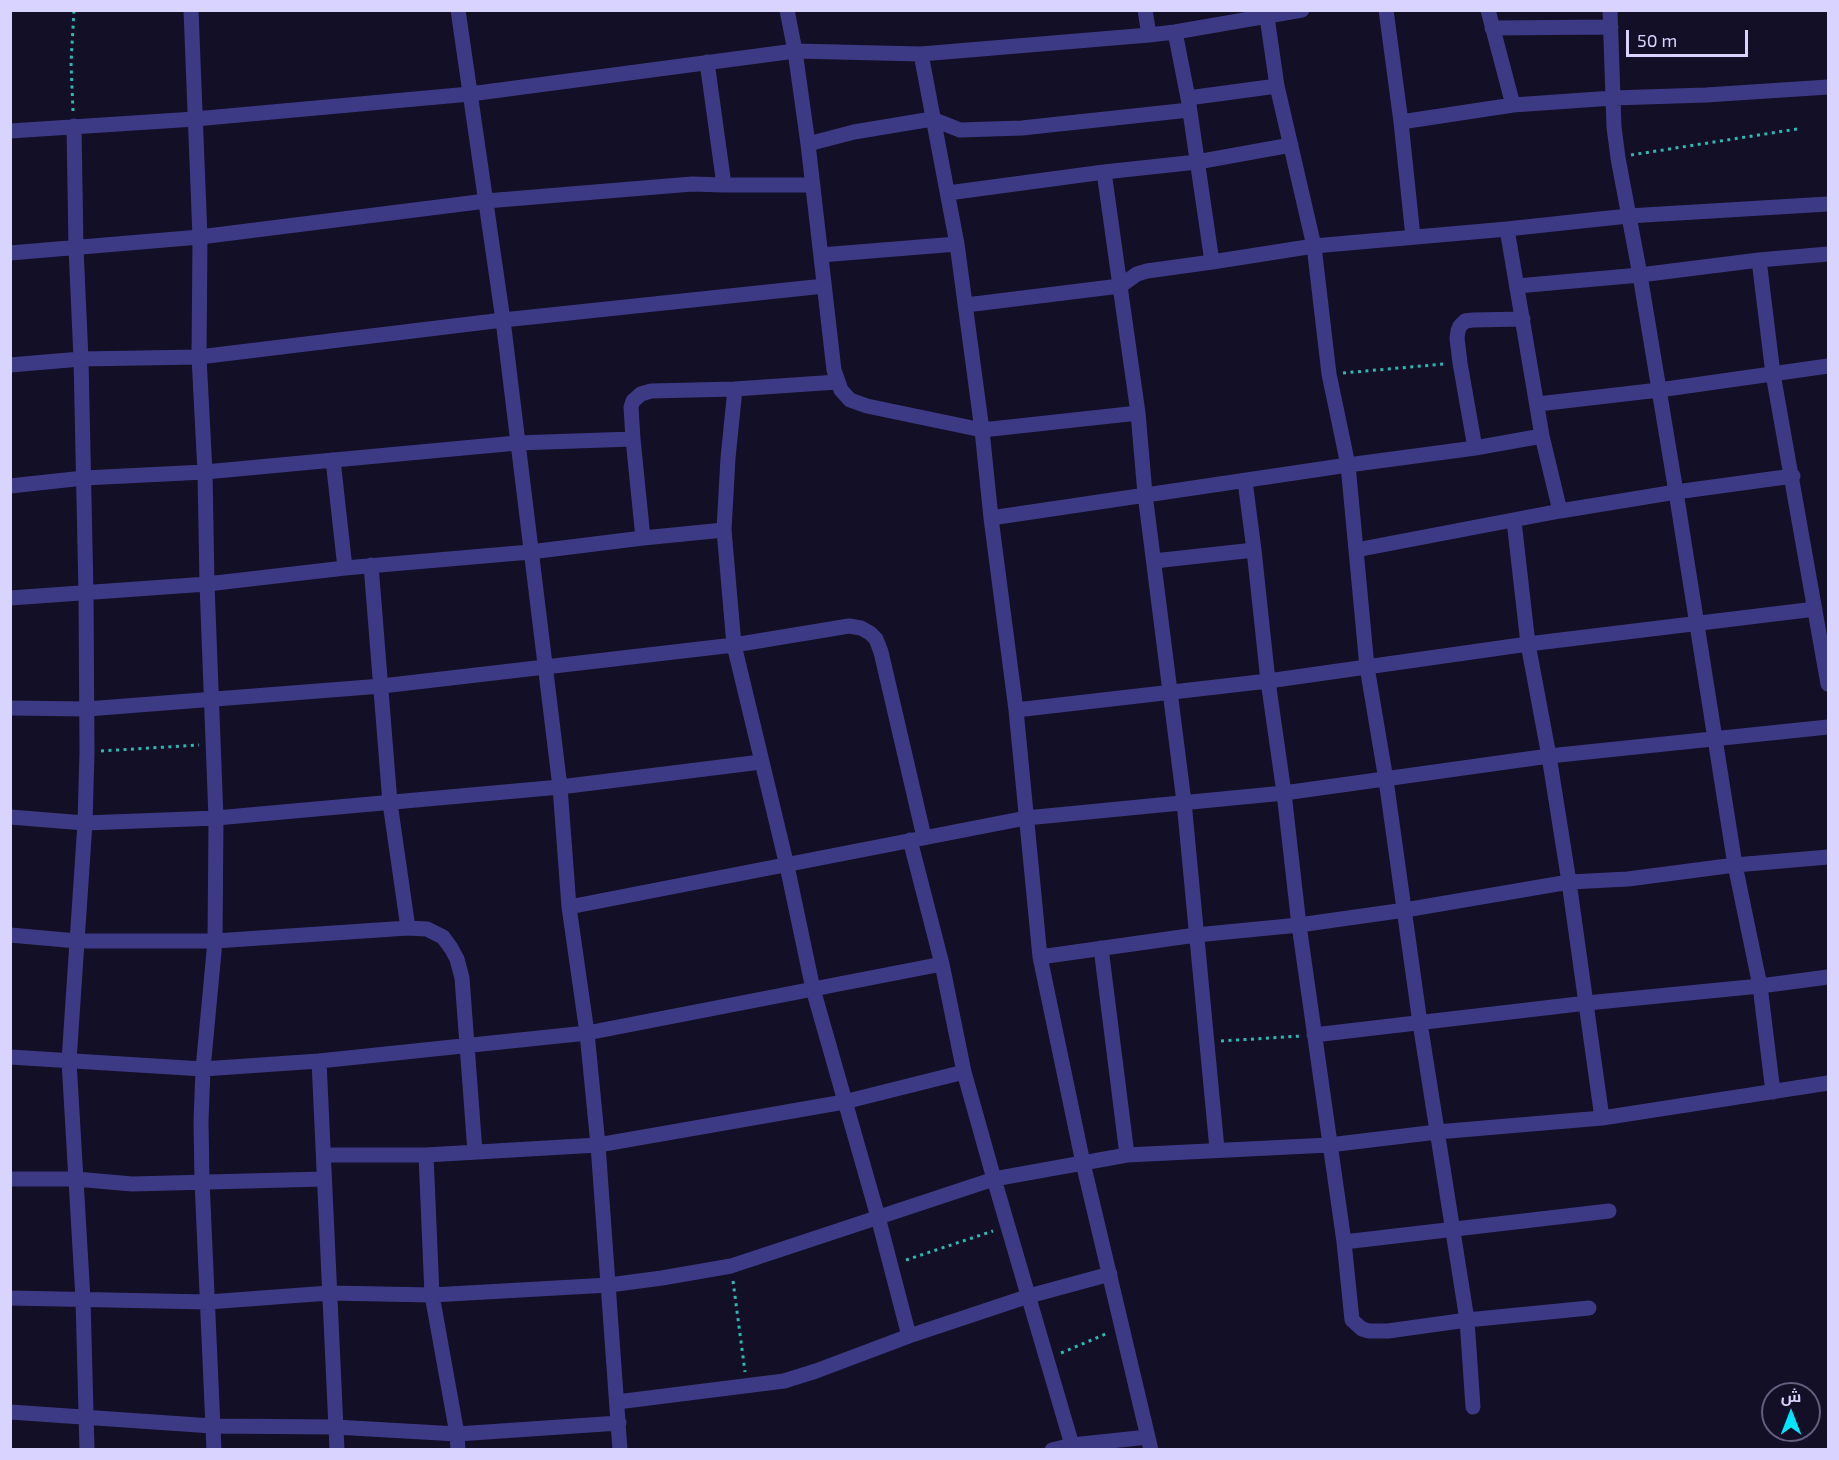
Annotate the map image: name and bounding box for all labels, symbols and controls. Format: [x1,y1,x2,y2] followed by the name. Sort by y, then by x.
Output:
[1629,18,1750,56] scale bar
[1637,29,1677,51] text: 50 m
[1761,1382,1821,1442] north arrow
[1781,1386,1801,1405] text: ش

